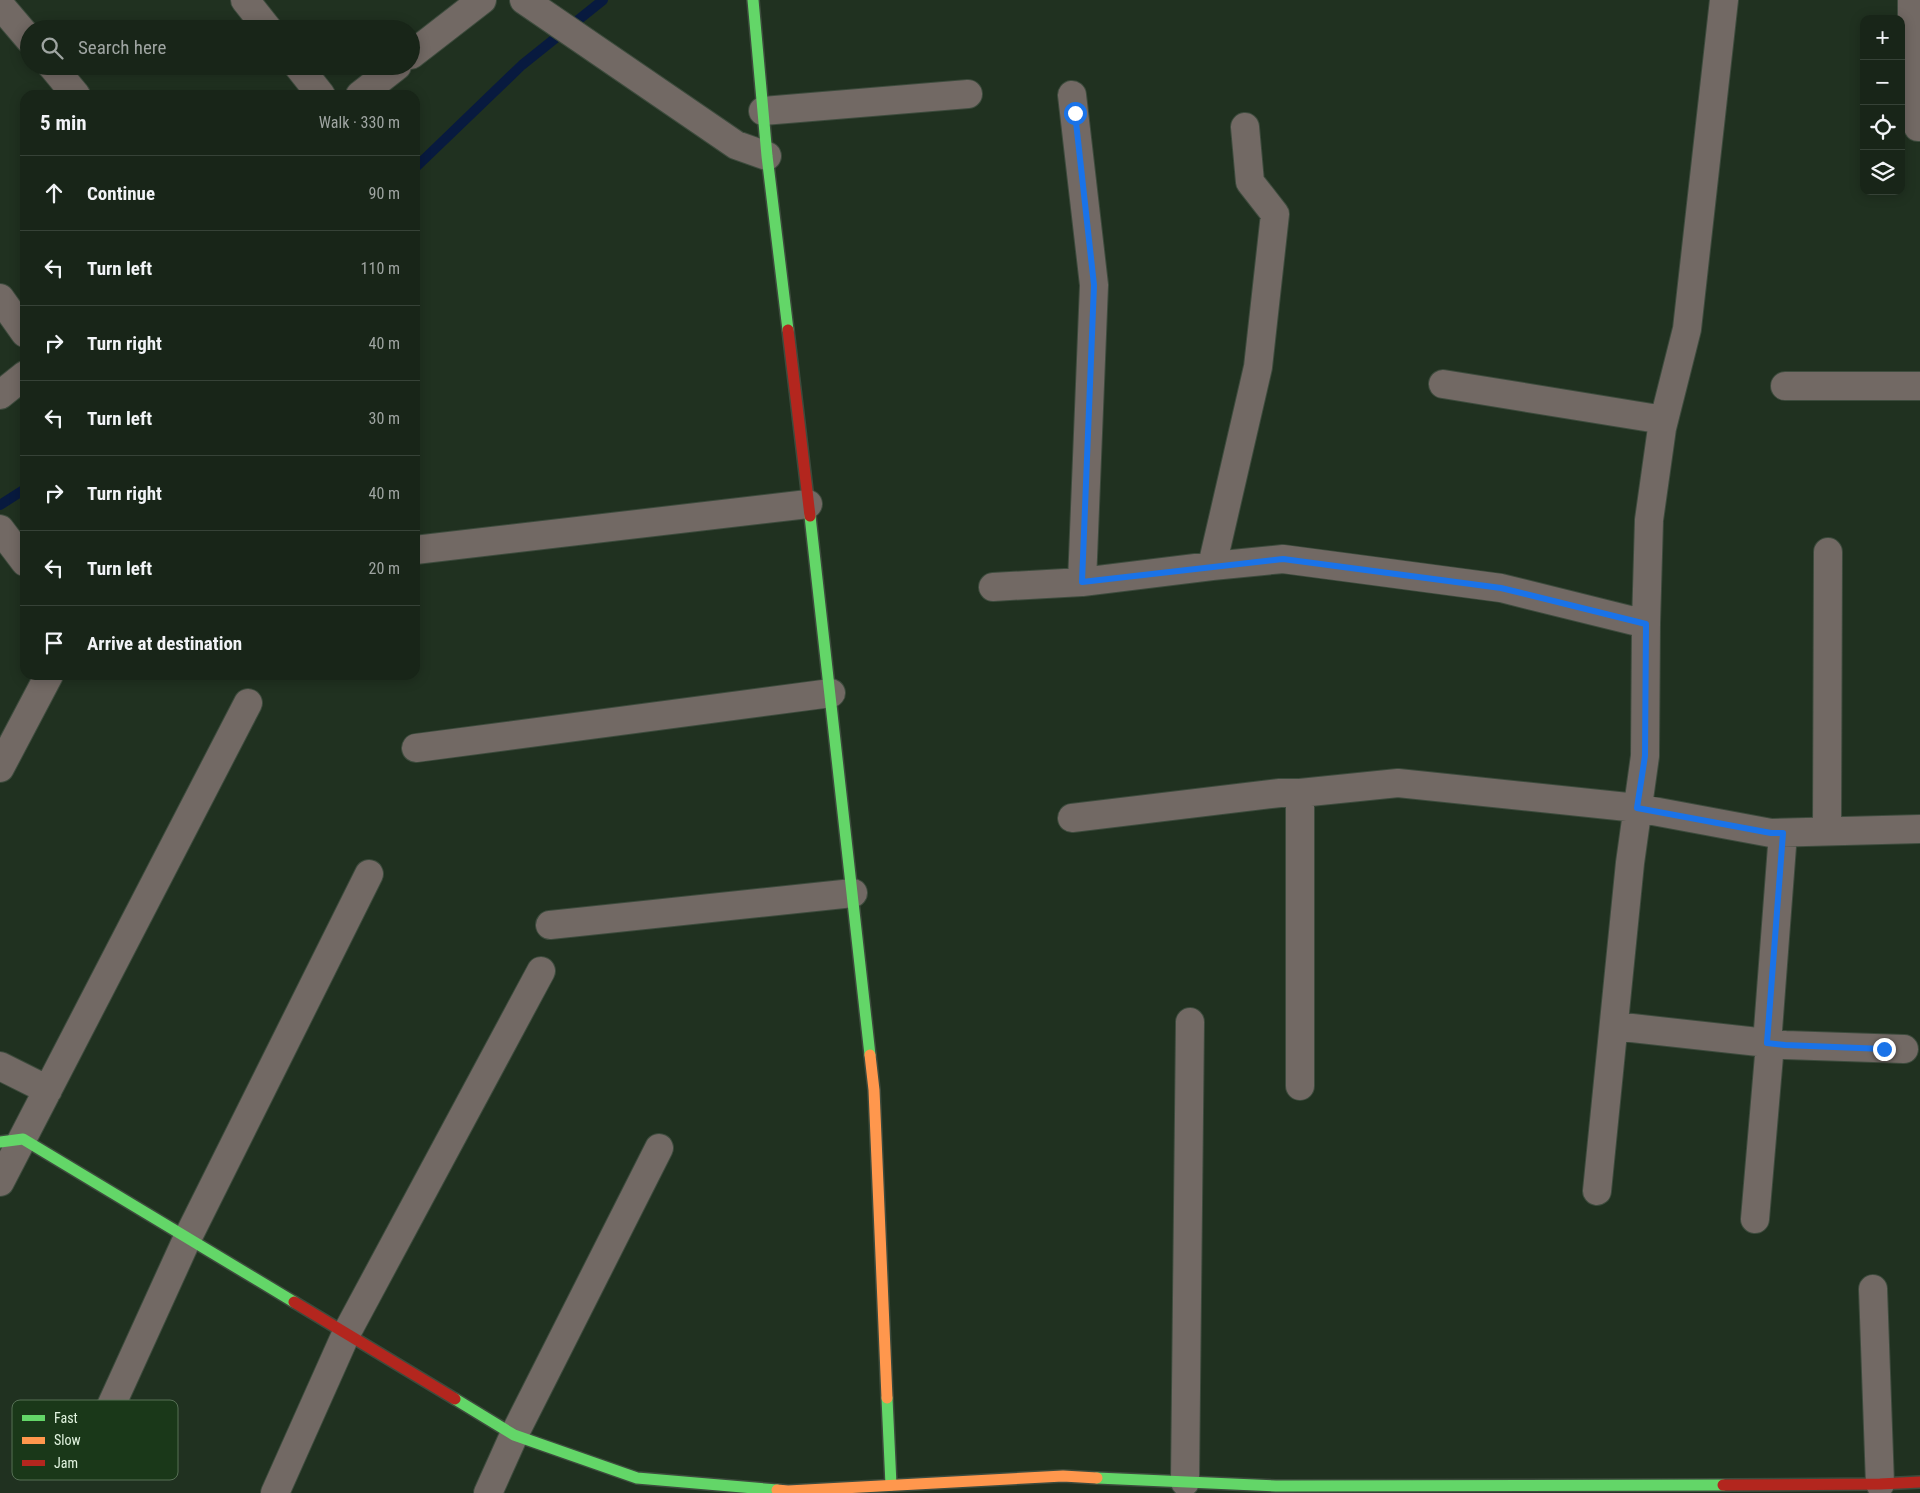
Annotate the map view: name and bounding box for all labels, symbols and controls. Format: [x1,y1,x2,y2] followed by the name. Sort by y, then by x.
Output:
[1860,15,1905,195] map controls
[1860,15,1905,60] button: +
[20,20,420,75] search box
[38,34,66,62] icon: search
[78,36,166,59] text: Search here
[1860,60,1905,105] button: −
[1064,102,1087,125] route start
[1860,105,1905,150] button: locate
[40,111,87,135] text: 5 min
[319,113,400,132] text: Walk · 330 m
[1860,150,1905,195] button: layers
[40,179,68,207] icon: ahead
[87,182,155,205] text: Continue
[368,184,400,203] text: 90 m
[40,254,68,282] icon: left
[87,257,152,280] text: Turn left
[361,259,400,278] text: 110 m
[40,329,68,357] icon: right
[87,332,162,355] text: Turn right
[368,334,400,353] text: 40 m
[40,404,68,432] icon: left
[87,407,152,430] text: Turn left
[368,409,400,428] text: 30 m
[40,479,68,507] icon: right
[87,482,162,505] text: Turn right
[368,484,400,503] text: 40 m
[40,554,68,582] icon: left
[87,557,152,580] text: Turn left
[368,559,400,578] text: 20 m
[40,629,68,657] icon: arrive
[87,632,242,655] text: Arrive at destination
[1873,1038,1896,1061] route end
[12,1400,178,1480] legend
[54,1410,78,1426] text: Fast
[54,1432,81,1448] text: Slow
[54,1455,78,1471] text: Jam

